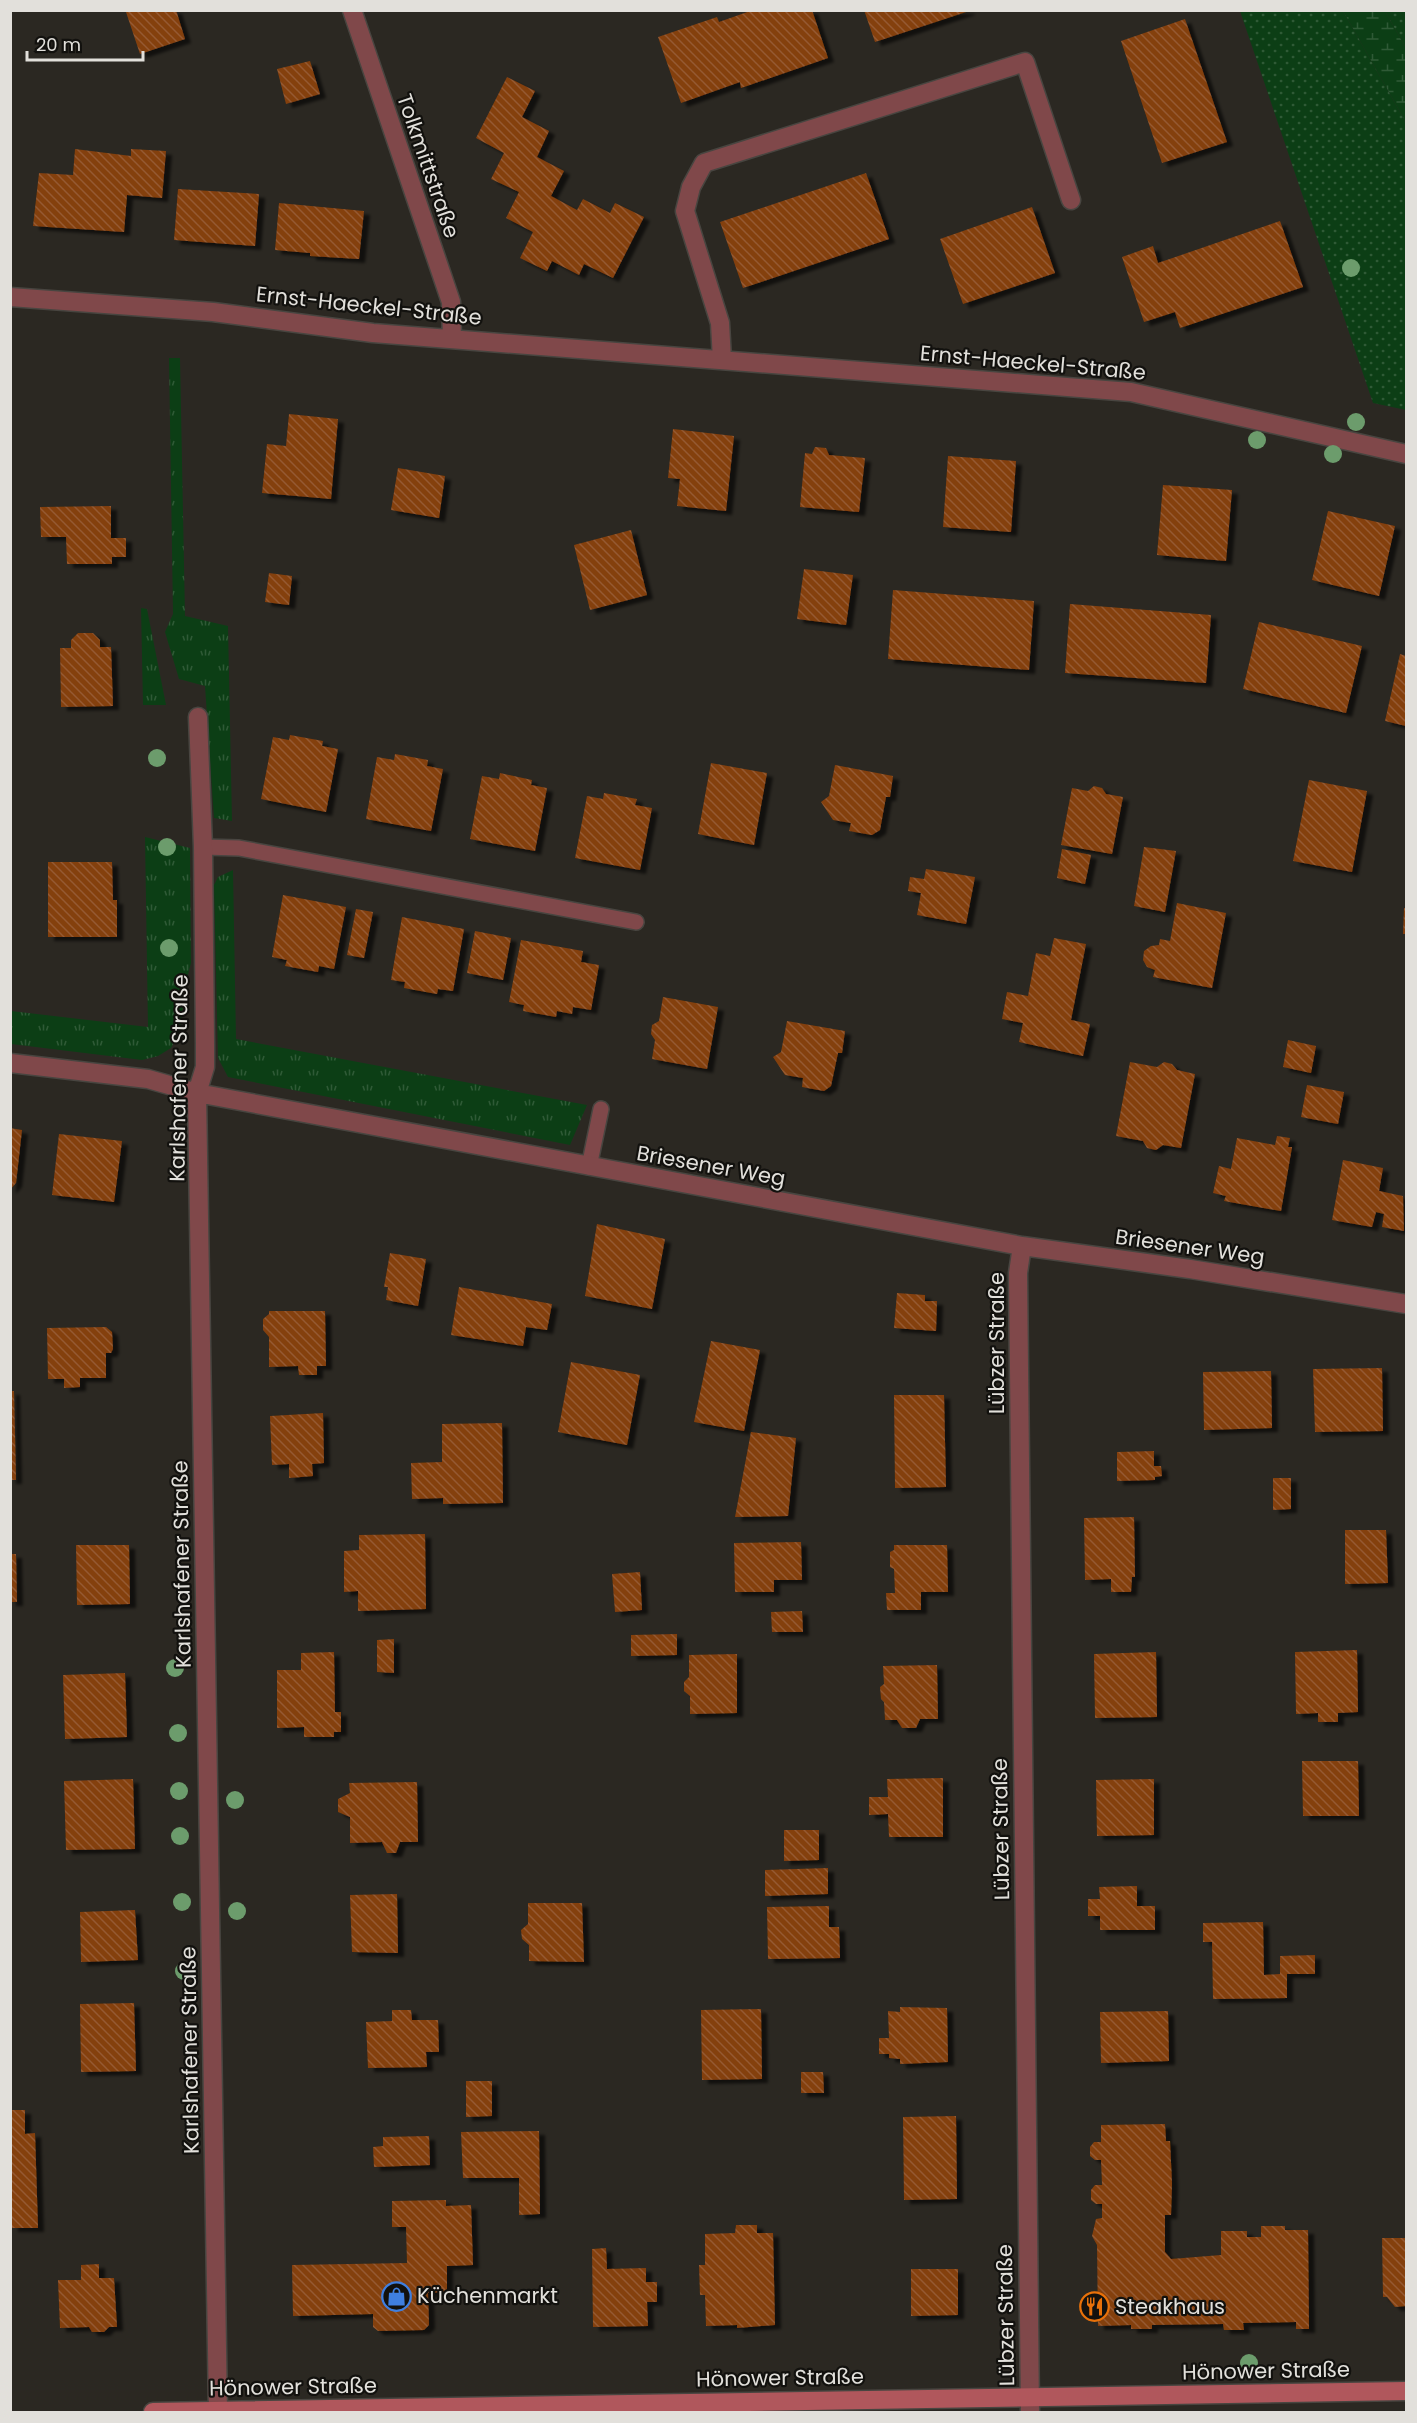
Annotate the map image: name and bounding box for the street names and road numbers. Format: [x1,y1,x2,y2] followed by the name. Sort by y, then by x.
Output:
[390,90,467,242] street label: Tolkmittstraße
[255,279,483,332] street label: Ernst-Haeckel-Straße
[919,338,1147,387] street label: Ernst-Haeckel-Straße
[162,974,195,1182] street label: Karlshafener Straße
[634,1138,788,1193] street label: Briesener Weg
[1114,1222,1267,1271] street label: Briesener Weg
[982,1272,1011,1414] street label: Lübzer Straße
[165,1460,198,1668] street label: Karlshafener Straße
[985,1758,1016,1900] street label: Lübzer Straße
[173,1946,206,2154] street label: Karlshafener Straße
[990,2244,1021,2386] street label: Lübzer Straße
[1182,2355,1350,2386] street label: Hönower Straße
[696,2362,864,2393] street label: Hönower Straße
[209,2371,377,2402] street label: Hönower Straße

